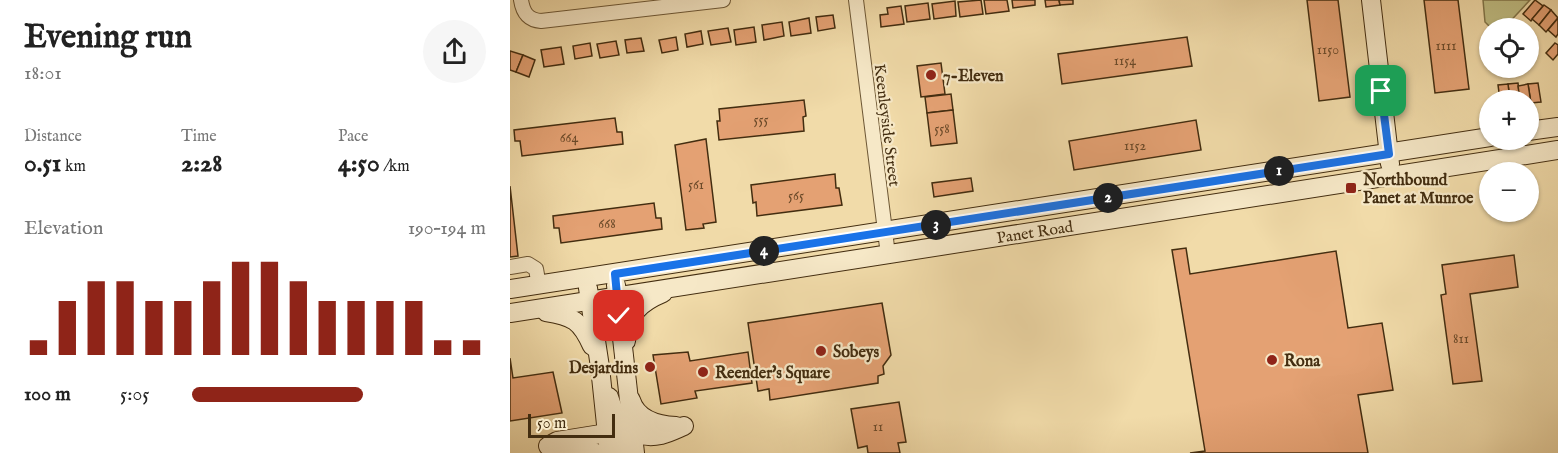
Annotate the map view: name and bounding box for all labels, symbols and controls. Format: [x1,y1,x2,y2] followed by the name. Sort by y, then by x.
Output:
[24,17,192,59] text: Evening run
[1479,18,1539,222] map controls
[1479,18,1539,78] button: locate
[423,20,486,83] button: share
[1436,37,1456,55] house number: 1111
[1317,41,1339,59] house number: 1150
[1114,52,1136,70] house number: 1154
[24,61,62,86] text: 18:01
[869,63,904,188] street label: Keenleyside Street
[1355,65,1406,116] pin
[943,67,1004,87] place label: 7-Eleven
[924,68,938,82] marker: 7-Eleven
[1364,74,1397,107] icon: arrive
[1479,90,1539,150] button: +
[753,111,769,129] house number: 555
[934,120,950,138] house number: 558
[24,127,82,147] text: Distance
[181,127,217,147] text: Time
[338,127,368,147] text: Pace
[560,129,578,147] house number: 664
[1124,137,1146,155] house number: 1152
[24,147,61,180] text: 0.51
[181,147,222,180] text: 2:28
[338,147,380,180] text: 4:50
[1264,156,1294,186] pin: 1
[61,157,86,177] text: km
[380,157,410,177] text: /km
[1276,161,1282,181] text: 1
[1479,162,1539,222] button: −
[1362,171,1474,209] place label: Northbound Panet at Munroe
[688,176,704,194] house number: 561
[1344,181,1358,195] marker: Northbound Panet at Munroe
[1093,183,1123,213] pin: 2
[788,187,804,205] house number: 565
[1104,188,1112,208] text: 2
[921,210,951,240] pin: 3
[598,215,616,233] house number: 668
[933,215,939,235] text: 3
[24,216,103,241] text: Elevation
[408,216,486,241] text: 190–194 m
[995,217,1075,249] street label: Panet Road
[749,236,779,266] pin: 4
[760,241,768,261] text: 4
[593,290,644,341] pin
[602,299,635,332] icon: check
[1453,330,1469,348] house number: 811
[833,343,880,363] place label: Sobeys
[814,344,828,358] marker: Sobeys
[1284,352,1321,372] place label: Rona
[1265,353,1279,367] marker: Rona
[569,359,638,379] place label: Desjardins
[643,360,657,374] marker: Desjardins
[715,364,831,384] place label: Reender's Square
[696,365,710,379] marker: Reender's Square
[24,382,71,407] text: 100 m
[120,382,150,407] text: 5:05
[528,411,615,438] scale bar
[537,414,566,434] text: 50 m
[873,418,883,436] house number: 11

